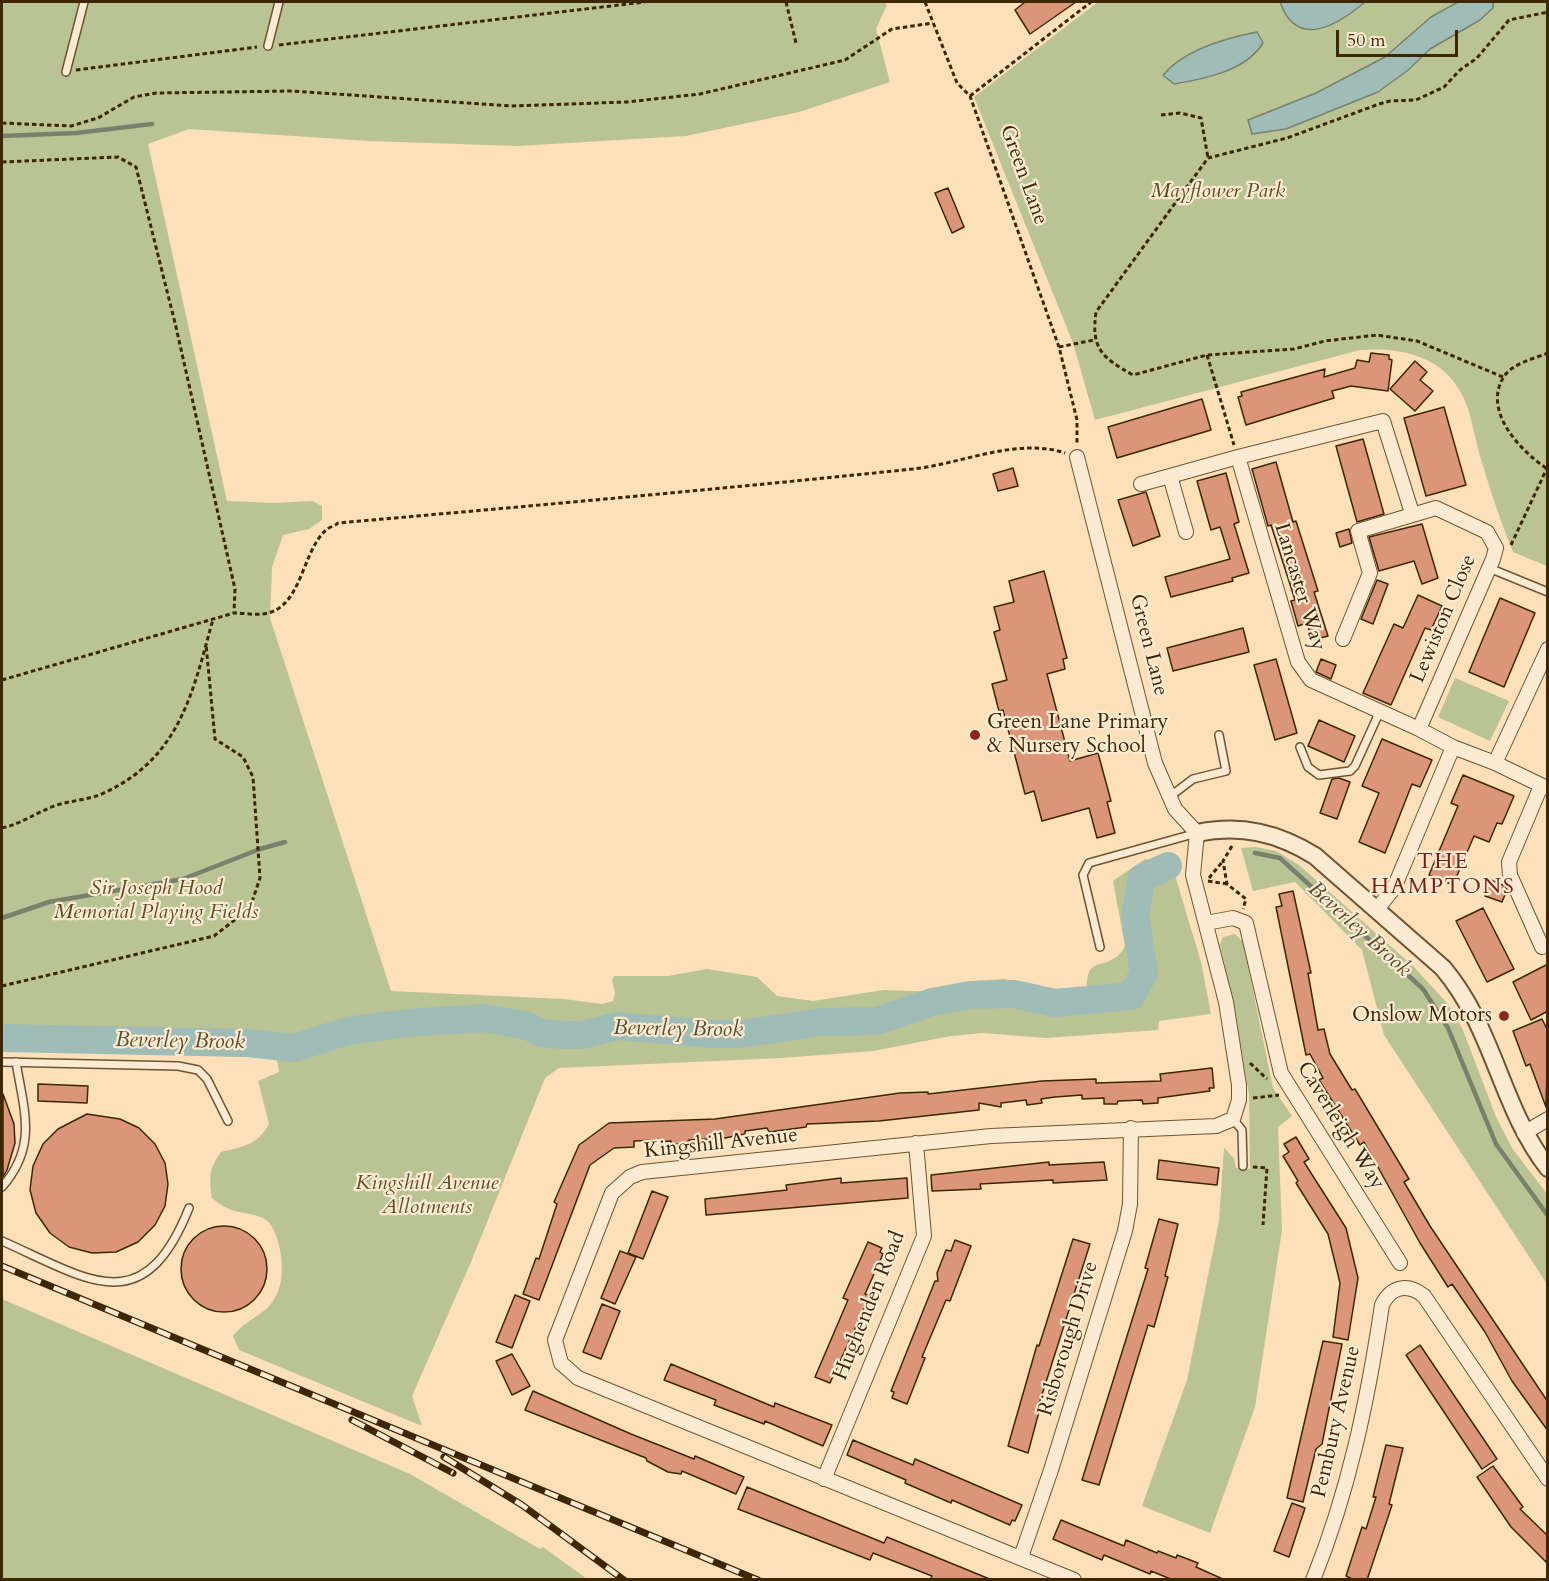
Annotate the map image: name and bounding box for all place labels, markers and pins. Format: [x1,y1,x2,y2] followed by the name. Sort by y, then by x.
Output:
[987,710,1168,760] place label: Green Lane Primary & Nursery School
[968,728,982,742] marker: Green Lane Primary & Nursery School
[1352,1003,1492,1029] place label: Onslow Motors
[1497,1009,1511,1023] marker: Onslow Motors

